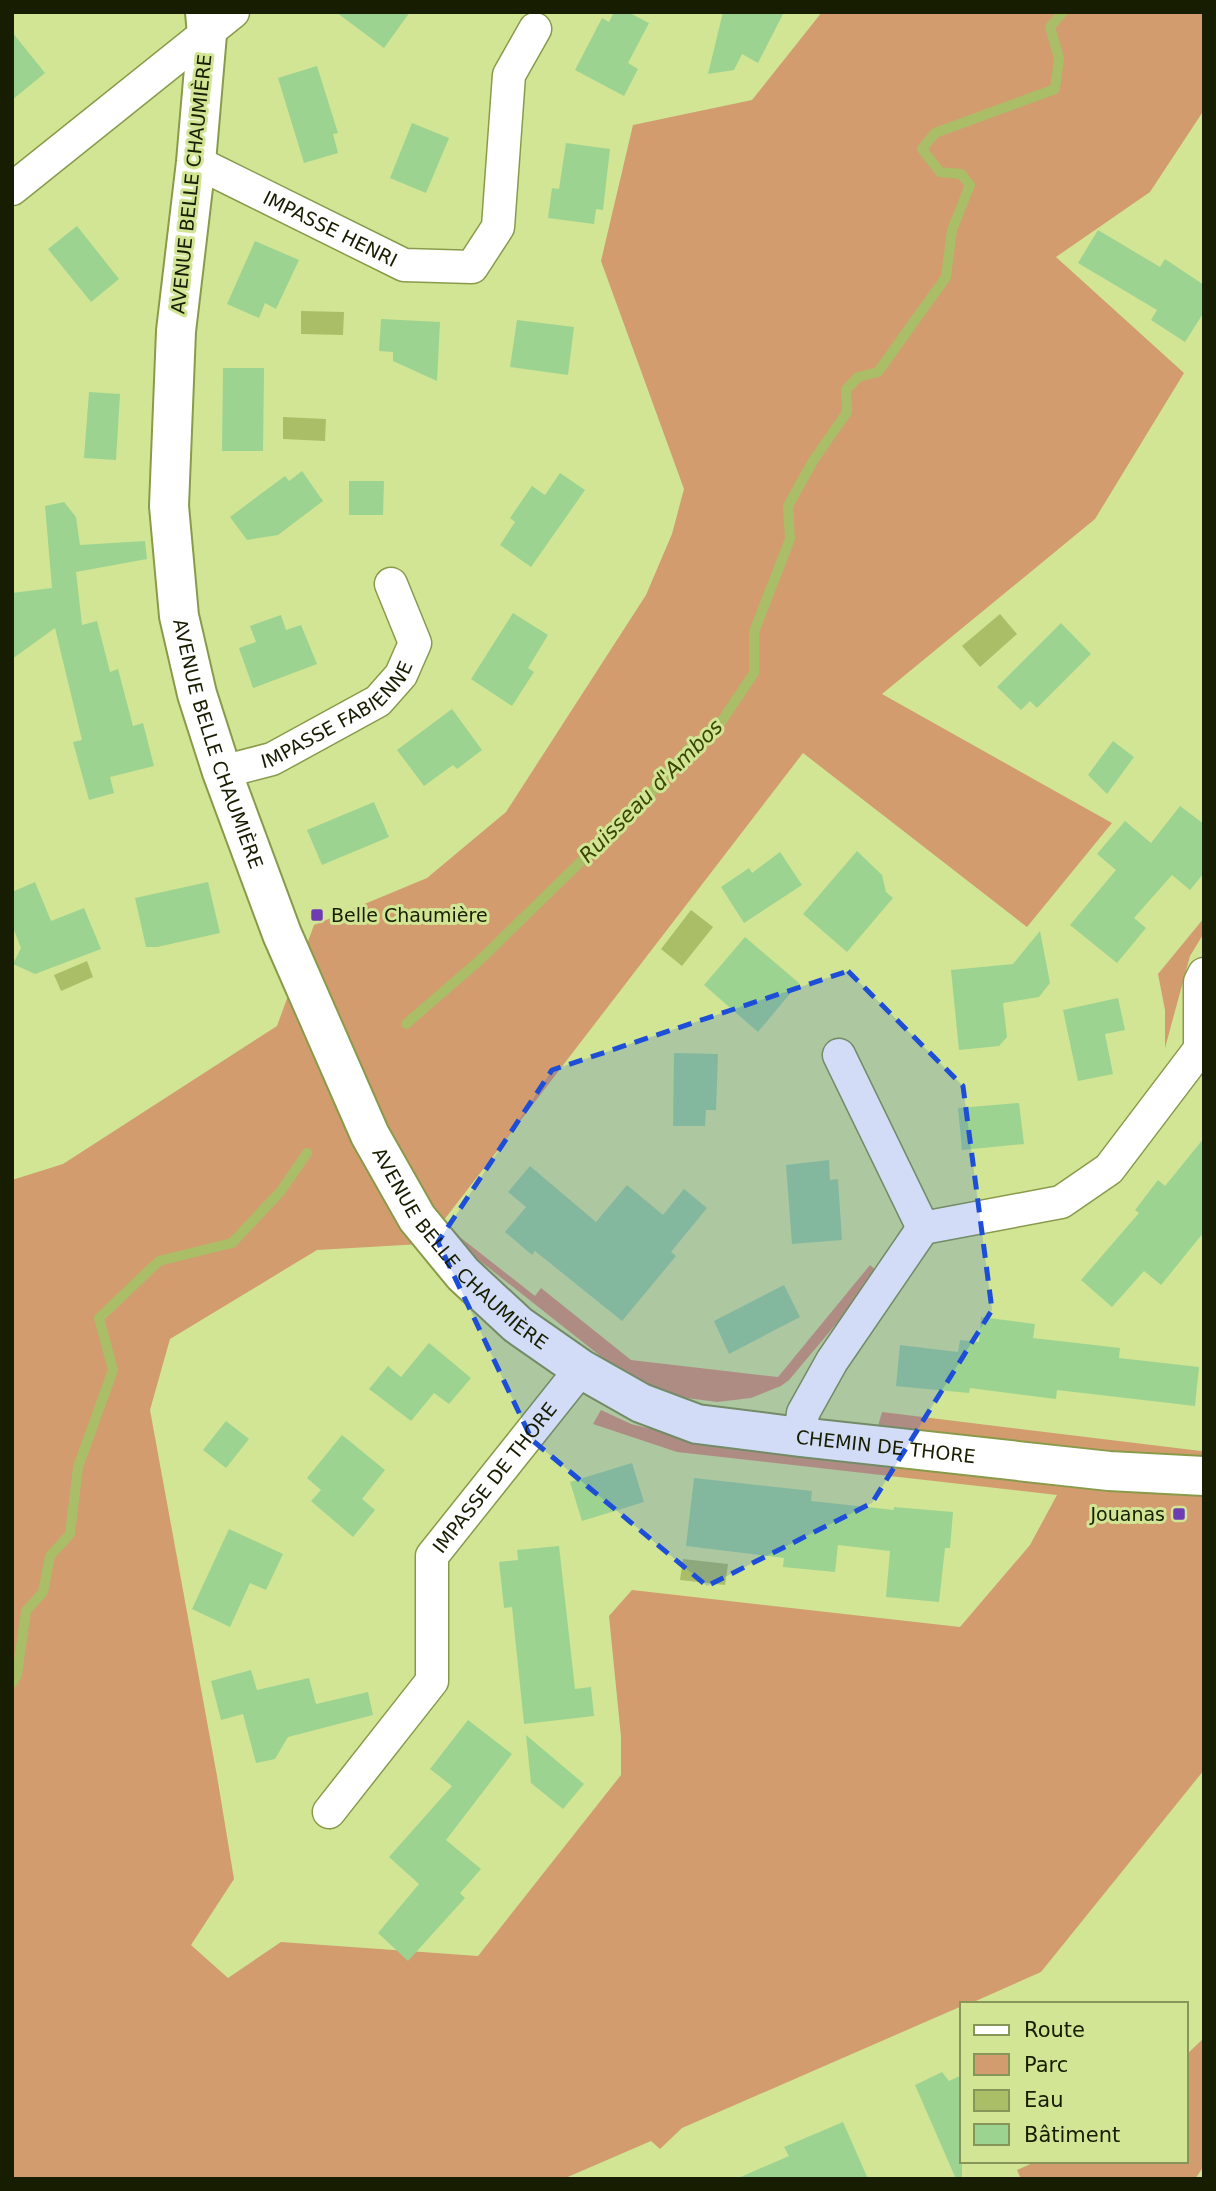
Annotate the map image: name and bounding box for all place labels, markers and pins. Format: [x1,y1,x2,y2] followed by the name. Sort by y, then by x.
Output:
[331,904,488,926] place label: Belle Chaumière
[309,907,325,923] marker: Belle Chaumière
[1090,1503,1165,1525] place label: Jouanas
[1171,1506,1187,1522] marker: Jouanas

